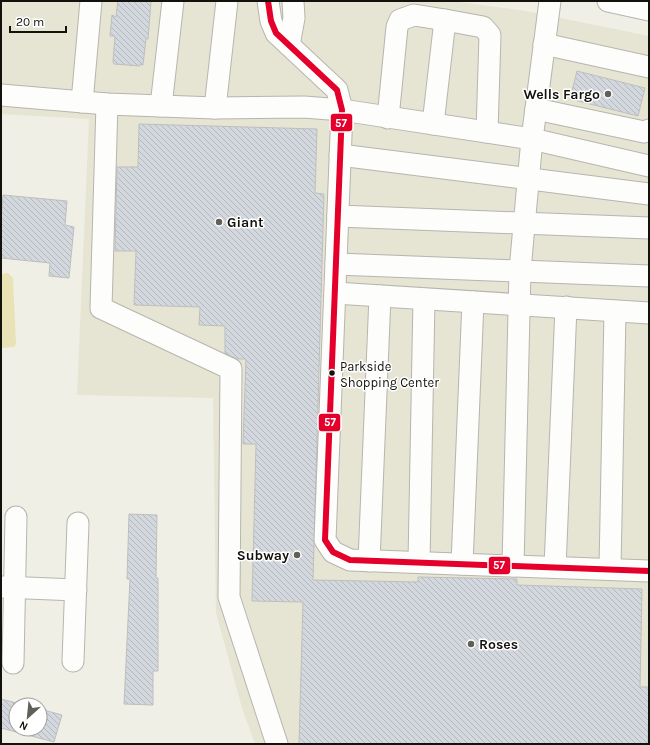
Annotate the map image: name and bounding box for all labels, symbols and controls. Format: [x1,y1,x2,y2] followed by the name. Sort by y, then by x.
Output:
[10,8,66,34] scale bar
[16,15,44,29] text: 20 m
[523,86,600,103] place label: Wells Fargo
[603,89,613,99] marker: Wells Fargo
[330,113,353,132] line badge: 57
[335,117,347,130] text: 57
[227,214,264,231] place label: Giant
[214,217,224,227] marker: Giant
[340,359,439,390] place label: Parkside Shopping Center
[327,368,337,378] marker: Parkside Shopping Center
[318,413,341,432] line badge: 57
[324,416,336,429] text: 57
[237,547,289,564] place label: Subway
[292,550,302,560] marker: Subway
[488,556,511,575] line badge: 57
[493,559,505,572] text: 57
[479,636,518,653] place label: Roses
[466,639,476,649] marker: Roses
[8,697,48,737] north arrow
[17,718,30,733] text: N

